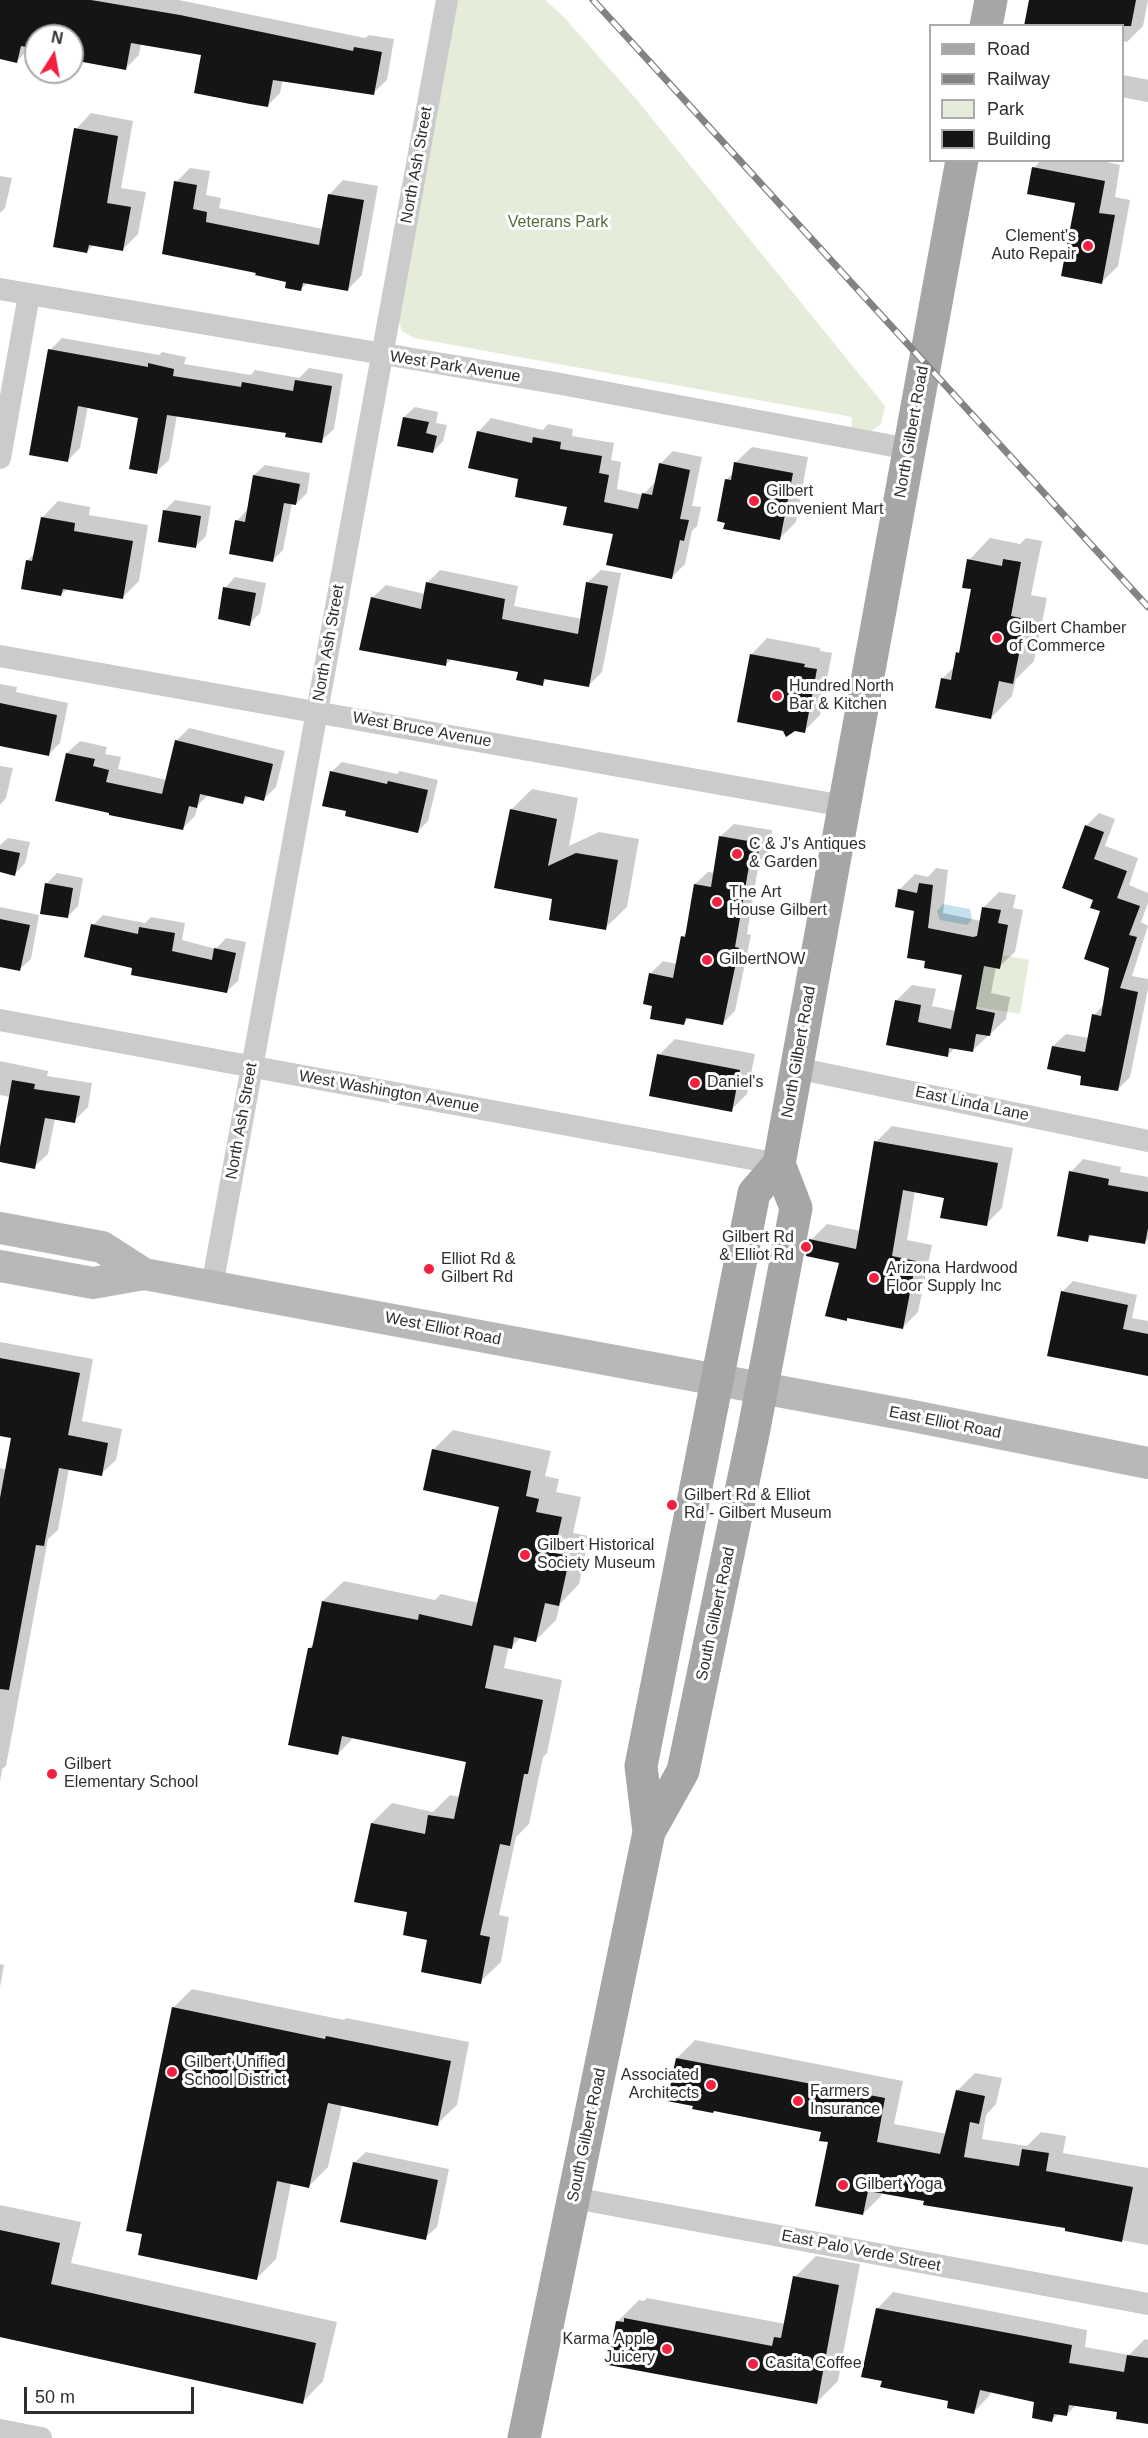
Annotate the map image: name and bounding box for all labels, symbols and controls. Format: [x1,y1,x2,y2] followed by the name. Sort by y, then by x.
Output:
[24,24,84,84] north arrow
[929,24,1124,162] legend
[50,28,64,47] text: N
[987,39,1030,59] text: Road
[987,69,1050,89] text: Railway
[987,99,1024,119] text: Park
[397,105,437,225] street label: North Ash Street
[987,129,1051,149] text: Building
[508,213,608,233] park label: Veterans Park
[992,227,1076,265] place label: Clement's Auto Repair
[1081,239,1095,253] marker: Clement's Auto Repair
[388,347,522,387] street label: West Park Avenue
[891,365,933,499] street label: North Gilbert Road
[766,482,883,520] place label: Gilbert Convenient Mart
[747,494,761,508] marker: Gilbert Convenient Mart
[309,583,349,703] street label: North Ash Street
[1009,619,1126,657] place label: Gilbert Chamber of Commerce
[990,631,1004,645] marker: Gilbert Chamber of Commerce
[789,677,894,715] place label: Hundred North Bar & Kitchen
[770,689,784,703] marker: Hundred North Bar & Kitchen
[351,708,493,752] street label: West Bruce Avenue
[749,835,866,873] place label: C & J's Antiques & Garden
[730,847,744,861] marker: C & J's Antiques & Garden
[729,883,827,921] place label: The Art House Gilbert
[710,895,724,909] marker: The Art House Gilbert
[719,950,805,970] place label: GilbertNOW
[700,953,714,967] marker: GilbertNOW
[778,985,820,1119] street label: North Gilbert Road
[222,1061,262,1181] street label: North Ash Street
[297,1067,481,1117] street label: West Washington Avenue
[707,1073,763,1093] place label: Daniel's
[688,1076,702,1090] marker: Daniel's
[913,1083,1031,1125] street label: East Linda Lane
[719,1228,794,1266] place label: Gilbert Rd & Elliot Rd
[799,1240,813,1254] marker: Gilbert Rd & Elliot Rd
[441,1250,516,1288] place label: Elliot Rd & Gilbert Rd
[886,1259,1018,1297] place label: Arizona Hardwood Floor Supply Inc
[422,1262,436,1276] marker: Elliot Rd & Gilbert Rd
[867,1271,881,1285] marker: Arizona Hardwood Floor Supply Inc
[383,1308,503,1350] street label: West Elliot Road
[887,1403,1003,1443] street label: East Elliot Road
[684,1486,832,1524] place label: Gilbert Rd & Elliot Rd - Gilbert Museum
[665,1498,679,1512] marker: Gilbert Rd & Elliot Rd - Gilbert Museum
[537,1536,655,1574] place label: Gilbert Historical Society Museum
[692,1545,740,1683] street label: South Gilbert Road
[518,1548,532,1562] marker: Gilbert Historical Society Museum
[64,1755,198,1793] place label: Gilbert Elementary School
[45,1767,59,1781] marker: Gilbert Elementary School
[184,2053,286,2091] place label: Gilbert Unified School District
[165,2065,179,2079] marker: Gilbert Unified School District
[563,2066,611,2204] street label: South Gilbert Road
[621,2066,699,2104] place label: Associated Architects
[704,2078,718,2092] marker: Associated Architects
[810,2082,880,2120] place label: Farmers Insurance
[791,2094,805,2108] marker: Farmers Insurance
[855,2175,942,2195] place label: Gilbert Yoga
[836,2178,850,2192] marker: Gilbert Yoga
[780,2226,942,2276] street label: East Palo Verde Street
[563,2330,655,2368] place label: Karma Apple Juicery
[660,2342,674,2356] marker: Karma Apple Juicery
[765,2354,862,2374] place label: Casita Coffee
[746,2357,760,2371] marker: Casita Coffee
[27,2375,196,2413] scale bar
[35,2387,75,2407] text: 50 m

